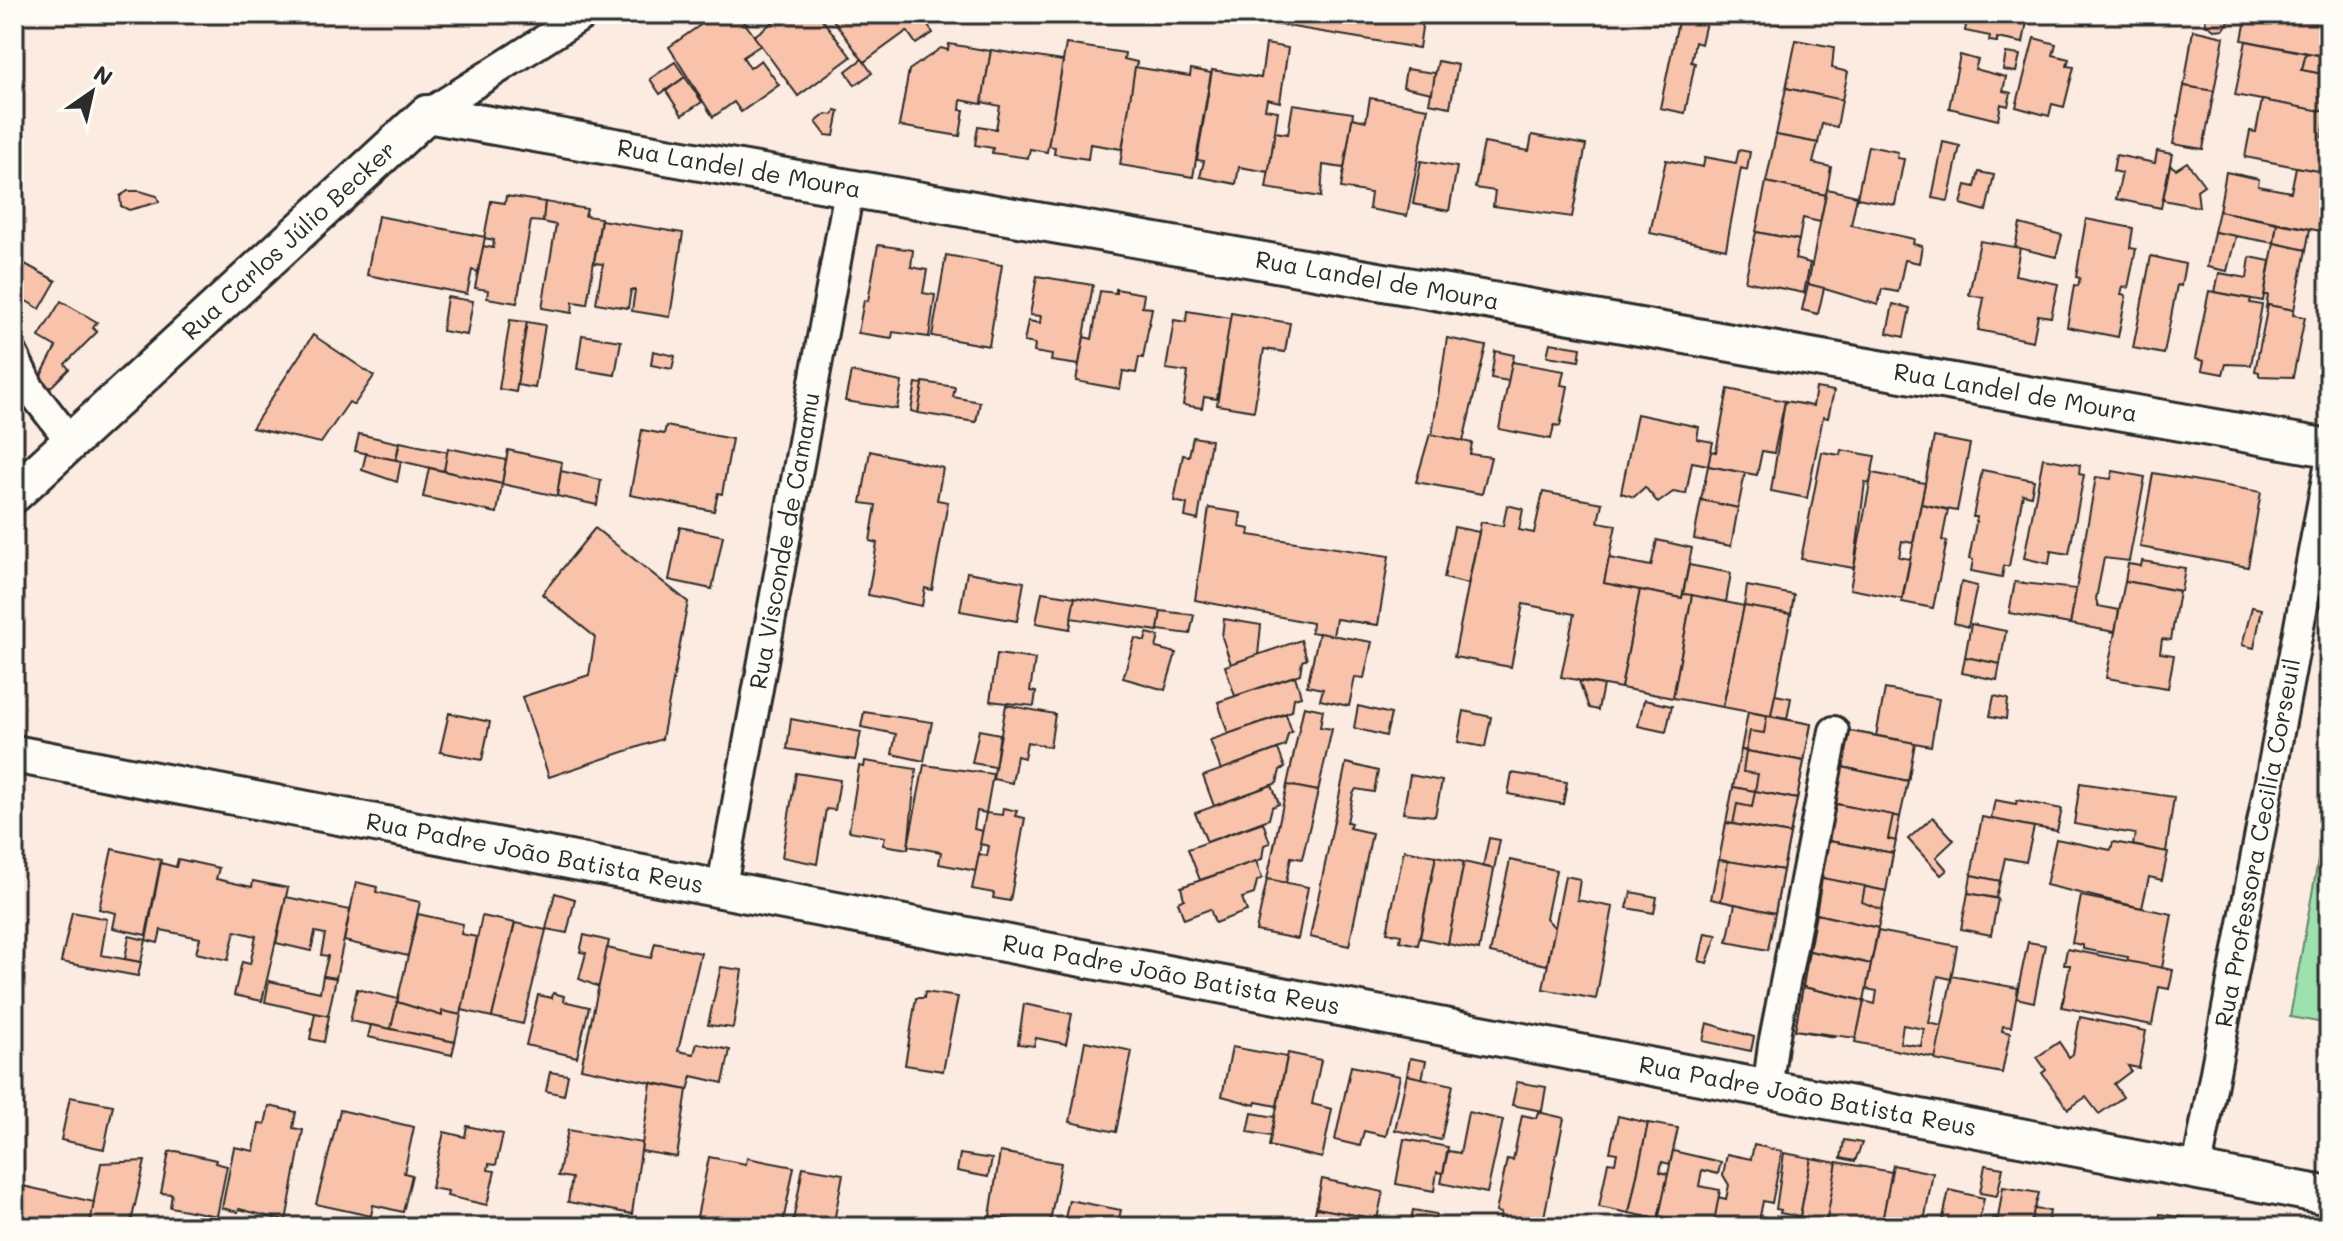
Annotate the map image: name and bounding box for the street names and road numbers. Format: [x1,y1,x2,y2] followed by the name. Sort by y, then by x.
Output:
[615,131,864,204] street label: Rua Landel de Moura
[175,133,402,346] street label: Rua Carlos Júlio Becker
[1253,243,1502,316] street label: Rua Landel de Moura
[1891,355,2140,428] street label: Rua Landel de Moura
[741,390,826,692] street label: Rua Visconde de Camamu
[2207,656,2307,1029] street label: Rua Professora Cecilia Corseuil
[364,805,706,899] street label: Rua Padre João Batista Reus
[1000,926,1343,1021] street label: Rua Padre João Batista Reus
[1637,1048,1979,1142] street label: Rua Padre João Batista Reus

